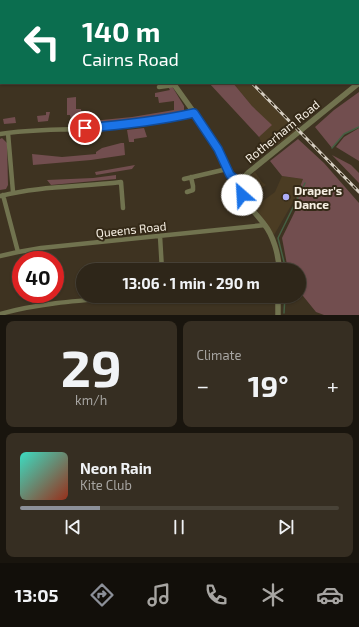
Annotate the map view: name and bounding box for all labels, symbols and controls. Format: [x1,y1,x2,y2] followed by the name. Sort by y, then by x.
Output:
[82,14,160,48] text: 140 m
[16,16,68,68] icon: left
[82,48,179,70] text: Cairns Road
[242,97,322,165] street label: Rotherham Road
[68,111,102,145] pin
[74,117,96,139] icon: arrive
[221,174,263,216] position arrow
[294,183,342,211] place label: Draper's Dance
[281,192,291,202] marker: Draper's Dance
[95,218,167,241] street label: Queens Road
[12,251,64,303] speed limit sign: 40
[122,274,260,292] text: 13:06 · 1 min · 290 m
[61,335,122,397] text: 29
[197,347,241,363] text: Climate
[248,367,289,403] text: 19°
[197,372,209,398] text: −
[327,372,339,398] text: +
[75,392,107,408] text: km/h
[80,459,152,477] text: Neon Rain
[80,477,132,493] text: Kite Club
[62,516,84,538] icon: previous
[168,516,190,538] icon: pause
[275,516,297,538] icon: next
[88,581,116,609] icon: directions
[145,581,173,609] icon: music
[202,581,230,609] icon: phone
[259,581,287,609] icon: climate
[316,581,344,609] icon: car
[15,584,58,606] text: 13:05

